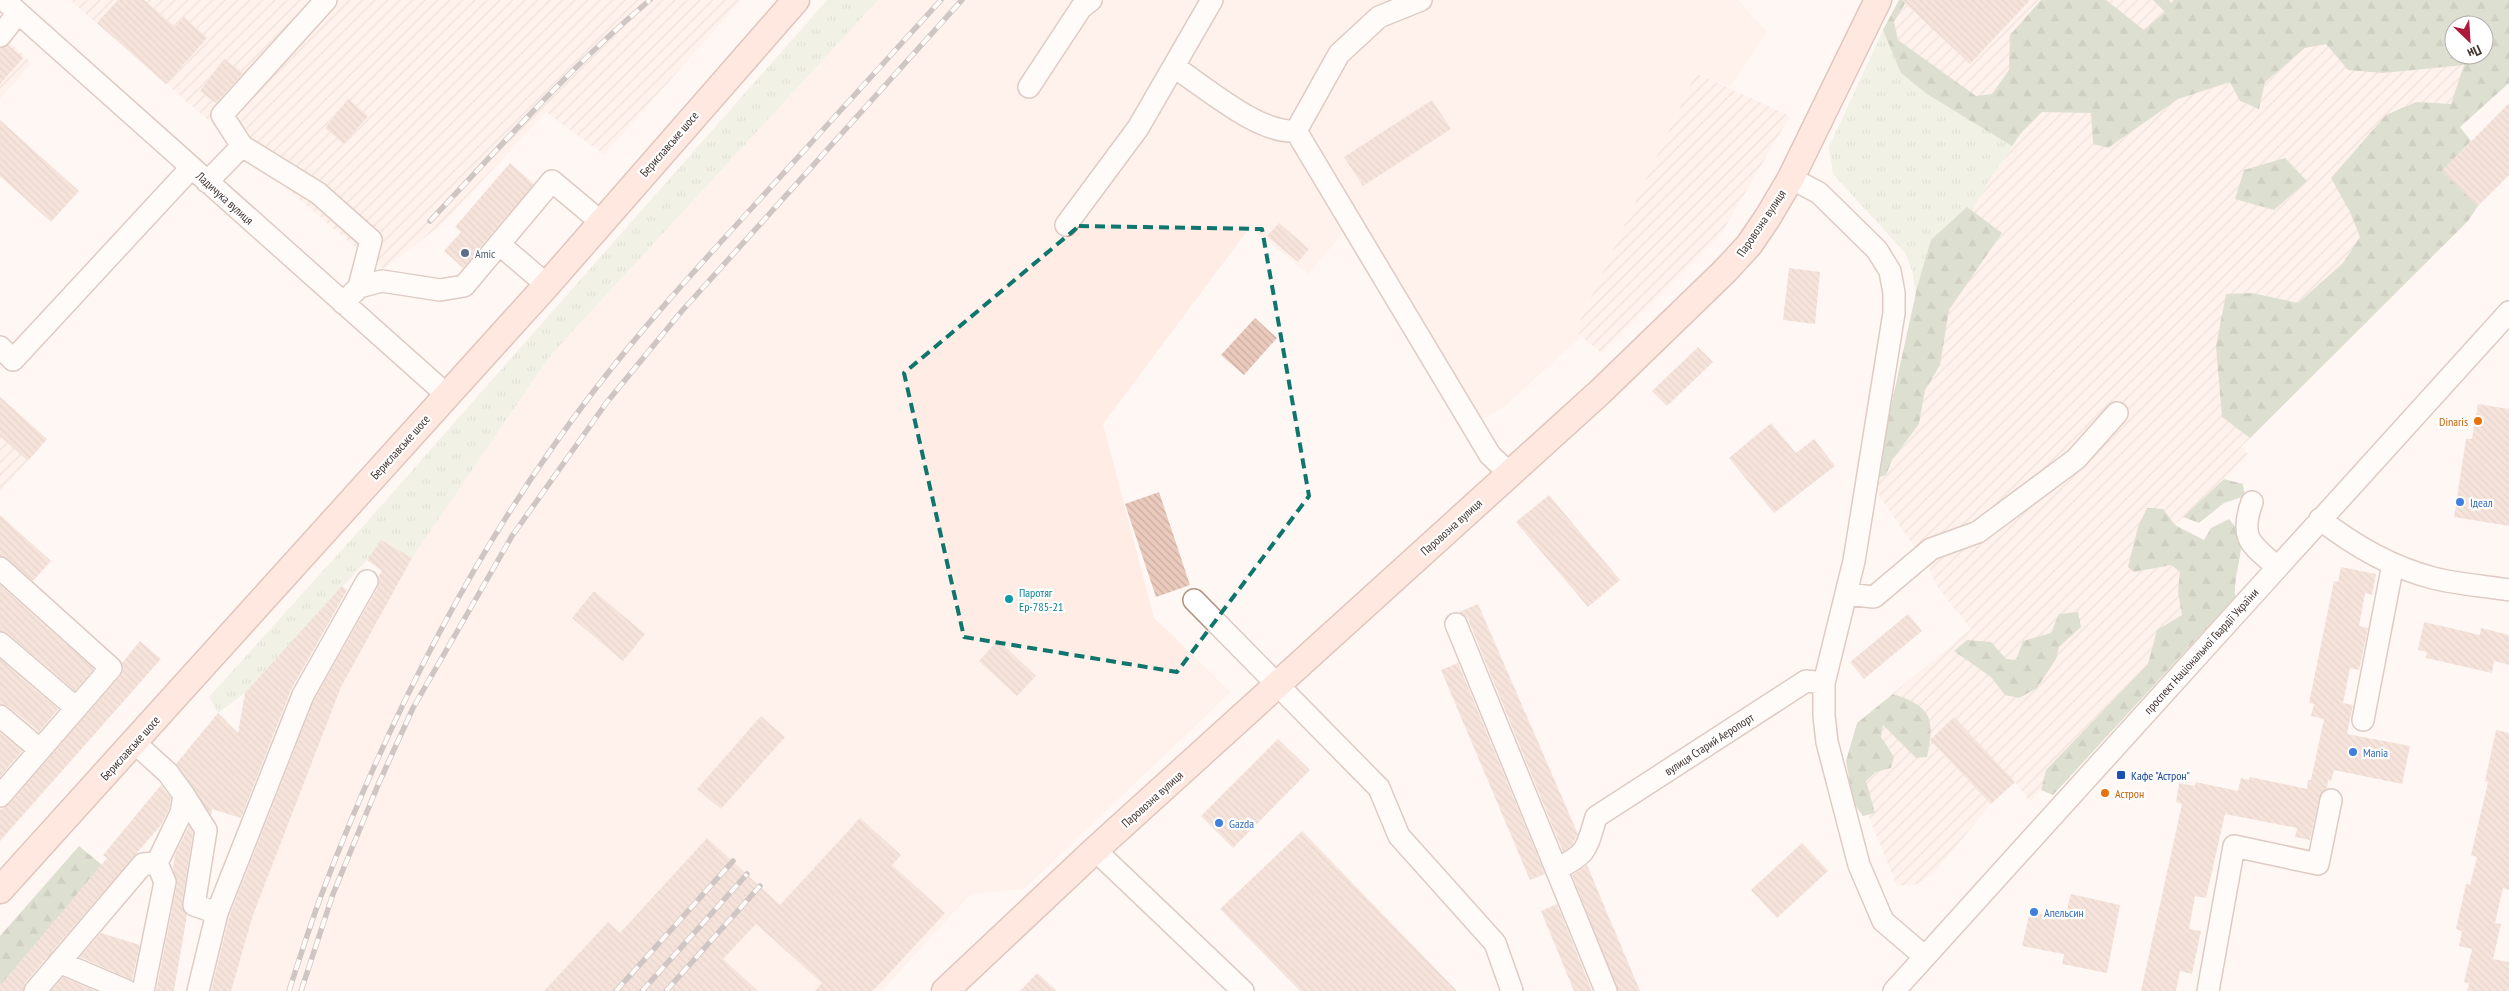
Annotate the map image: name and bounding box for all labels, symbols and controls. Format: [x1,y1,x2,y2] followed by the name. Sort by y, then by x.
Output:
[2444,15,2494,65] north arrow
[2465,41,2484,63] text: Пн
[637,108,701,180] street label: Бериславське шосе
[193,168,257,228] street label: Ладичука вулиця
[1733,186,1789,259] street label: Паровозна вулиця
[475,246,496,261] place label: Amic
[459,247,471,259] marker: Amic
[367,412,433,482] street label: Бериславське шосе
[2439,414,2468,429] place label: Dinaris
[2472,415,2484,427] marker: Dinaris
[1417,495,1485,559] street label: Паровозна вулиця
[2470,495,2493,510] place label: Ідеал
[2454,496,2466,508] marker: Ідеал
[1019,585,1063,614] place label: Паротяг Ер-785-21
[2141,585,2261,717] street label: проспект Національної Гвардії України
[1003,593,1015,605] marker: Паротяг Ер-785-21
[1662,709,1757,778] street label: вулиця Старий Аеропорт
[97,713,163,783] street label: Бериславське шосе
[2363,745,2388,760] place label: Mania
[2347,746,2359,758] marker: Mania
[1118,767,1186,831] street label: Паровозна вулиця
[2131,768,2190,783] place label: Кафе "Астрон"
[2115,769,2127,781] marker: Кафе "Астрон"
[2115,786,2144,801] place label: Астрон
[2099,787,2111,799] marker: Астрон
[1229,816,1254,831] place label: Gazda
[1213,817,1225,829] marker: Gazda
[2044,905,2084,920] place label: Апельсин
[2028,906,2040,918] marker: Апельсин

